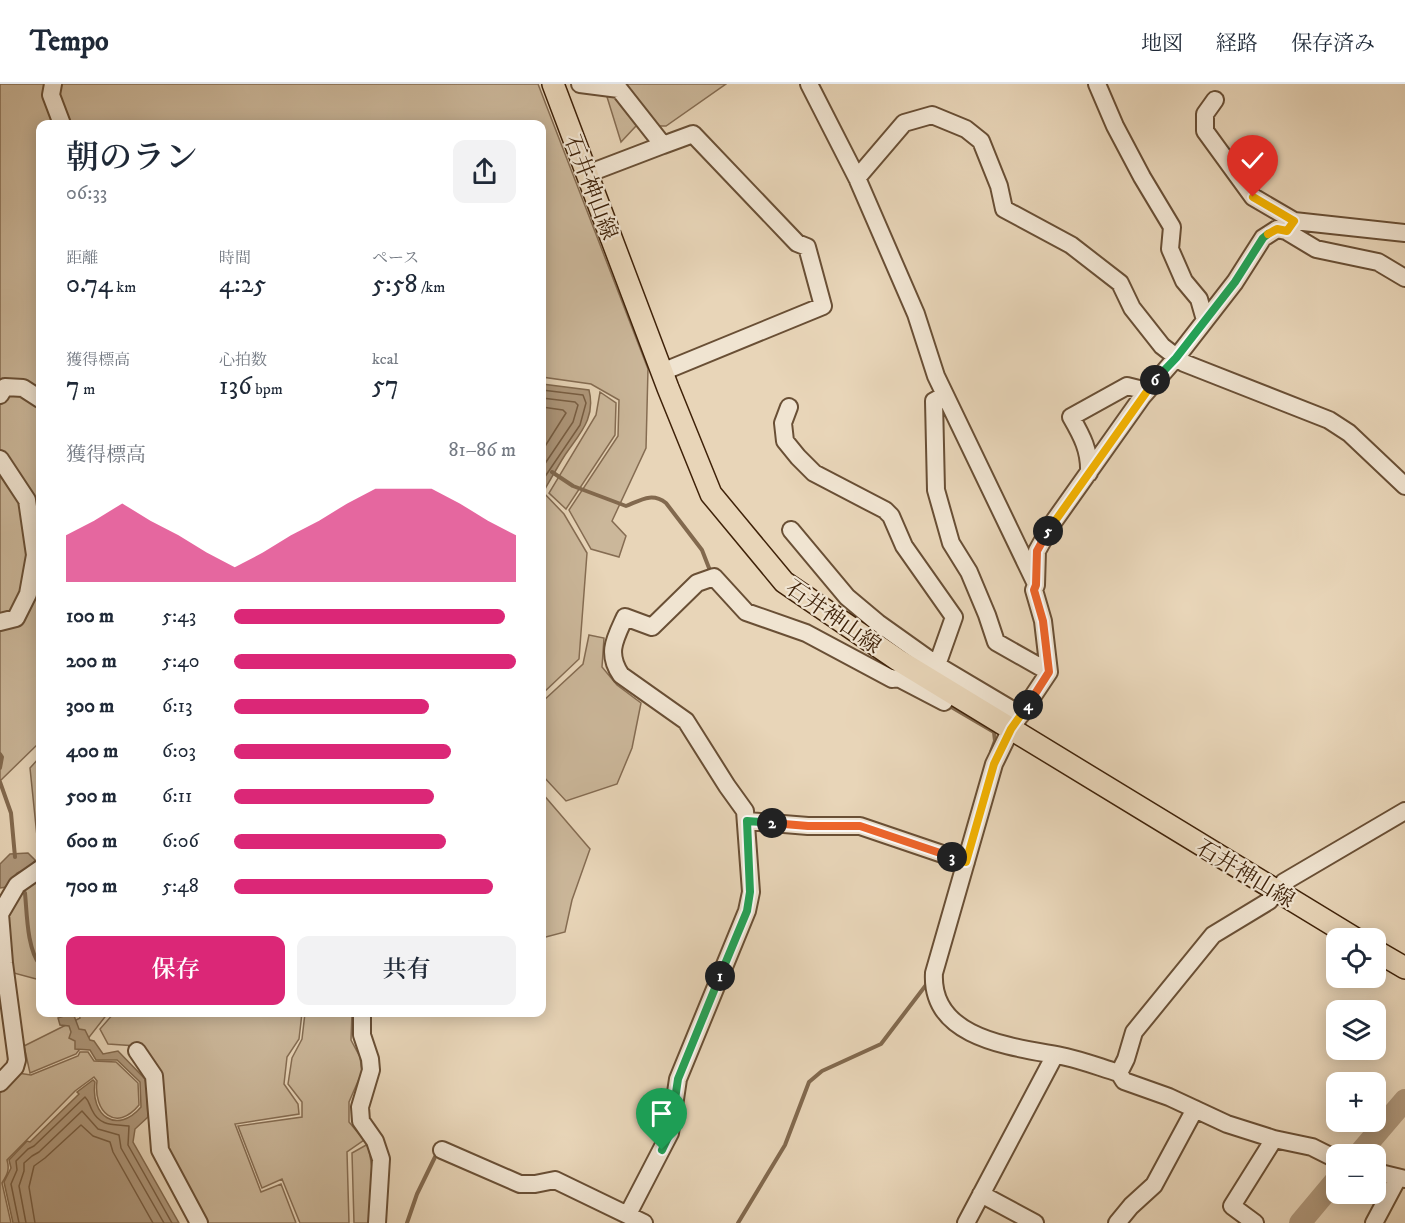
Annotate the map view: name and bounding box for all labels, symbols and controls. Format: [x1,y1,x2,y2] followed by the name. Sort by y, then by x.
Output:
[30,24,109,59] text: Tempo
[1141,31,1183,57] text: 地図
[1216,31,1258,57] text: 経路
[1291,31,1375,57] text: 保存済み
[558,131,623,244] street label: 石井神山線
[1227,135,1278,197] pin
[66,138,198,179] text: 朝のラン
[453,140,516,203] button: share
[1236,144,1269,177] icon: check
[66,181,107,206] text: 06:33
[66,248,98,268] text: 距離
[219,248,251,268] text: 時間
[372,248,419,268] text: ペース
[66,268,113,301] text: 0.74
[219,268,266,301] text: 4:25
[372,268,418,301] text: 5:58
[113,277,136,297] text: km
[418,277,445,297] text: /km
[372,349,398,369] text: kcal
[66,350,130,370] text: 獲得標高
[219,350,267,370] text: 心拍数
[1140,365,1170,395] pin: 6
[372,369,399,402] text: 57
[66,370,80,403] text: 7
[219,370,252,403] text: 136
[1151,370,1159,390] text: 6
[80,379,95,399] text: m
[252,379,283,399] text: bpm
[448,438,516,463] text: 81–86 m
[66,443,146,468] text: 獲得標高
[1033,516,1063,546] pin: 5
[1044,521,1052,541] text: 5
[780,575,886,660] street label: 石井神山線
[66,604,114,629] text: 100 m
[162,604,196,629] text: 5:43
[66,649,117,674] text: 200 m
[162,649,199,674] text: 5:40
[1013,690,1043,720] pin: 4
[66,694,114,719] text: 300 m
[162,694,192,719] text: 6:13
[1023,695,1033,715] text: 4
[66,739,118,764] text: 400 m
[162,739,196,764] text: 6:03
[66,784,117,809] text: 500 m
[162,784,192,809] text: 6:11
[757,808,787,838] pin: 2
[768,813,776,833] text: 2
[66,829,117,854] text: 600 m
[162,829,199,854] text: 6:06
[1191,834,1299,914] street label: 石井神山線
[937,842,967,872] pin: 3
[949,847,955,867] text: 3
[66,874,117,899] text: 700 m
[162,874,199,899] text: 5:48
[1326,928,1386,1204] map controls
[1326,928,1386,988] button: locate
[66,936,285,1005] button: 保存
[297,936,516,1005] button: 共有
[705,961,735,991] pin: 1
[717,966,723,986] text: 1
[1326,1000,1386,1060] button: layers
[1326,1072,1386,1132] button: +
[636,1088,687,1150] pin
[645,1097,678,1130] icon: arrive
[1326,1144,1386,1204] button: −

